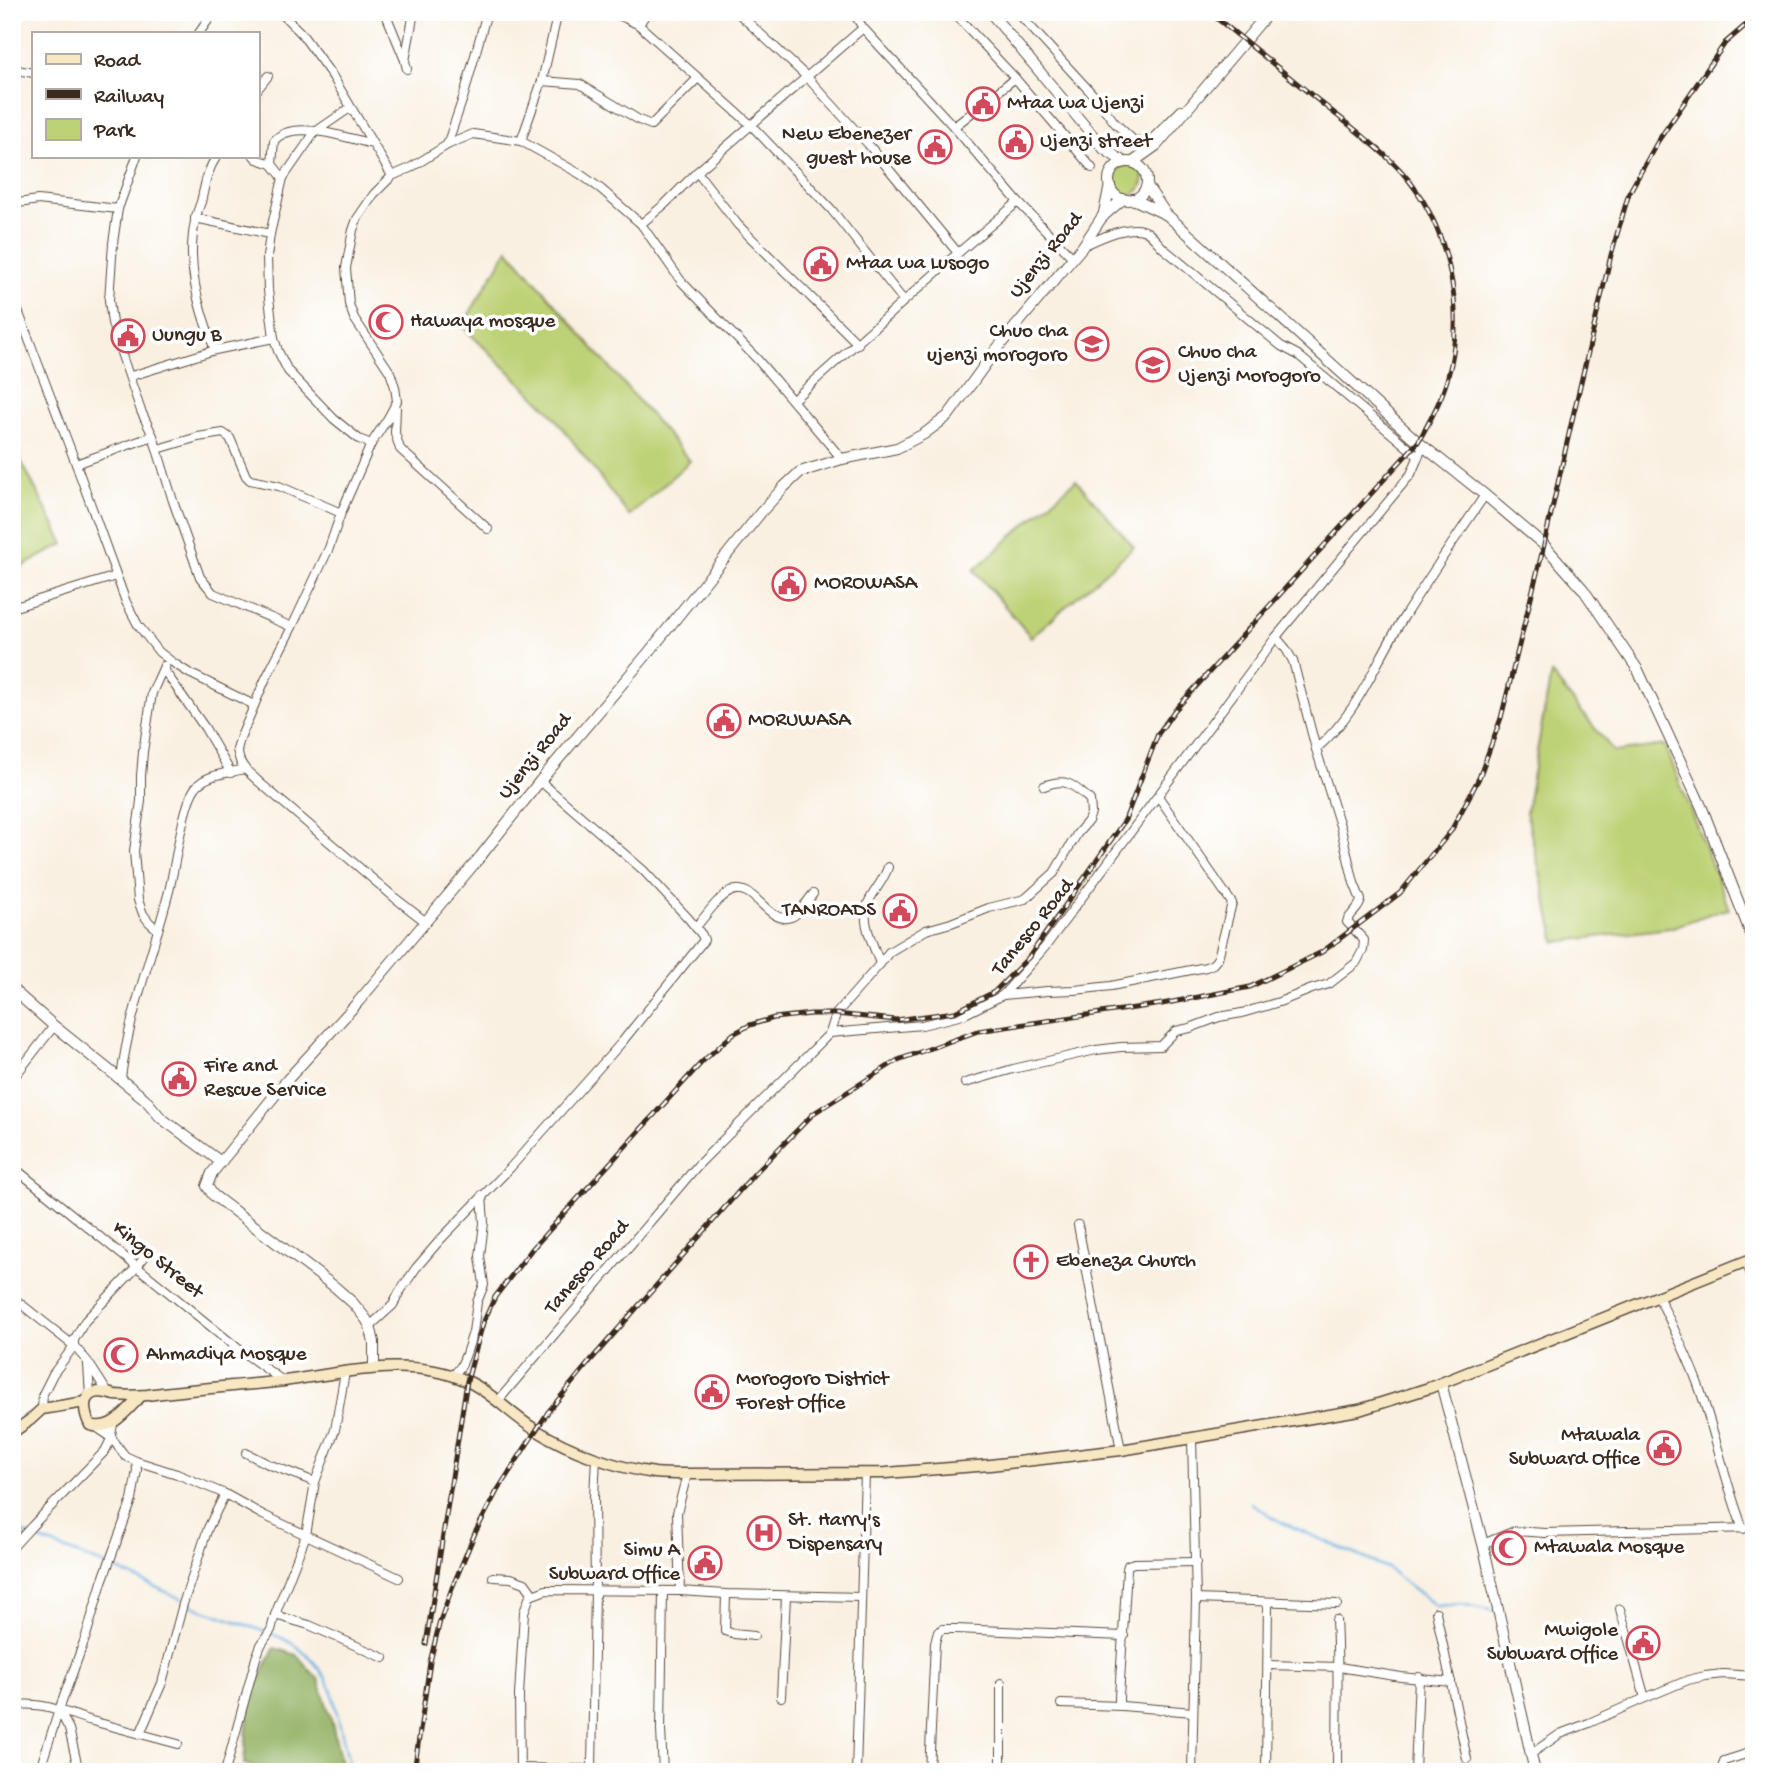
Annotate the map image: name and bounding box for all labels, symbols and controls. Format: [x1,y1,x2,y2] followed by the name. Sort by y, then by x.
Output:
[32,32,259,158] legend
[94,50,142,75] text: Road
[964,85,1002,123] public building icon: Mtaa wa Ujenzi
[94,86,164,111] text: Railway
[1007,92,1144,117] place label: Mtaa wa Ujenzi
[93,120,137,145] text: Park
[782,123,913,172] place label: New Ebenezer guest house
[997,123,1035,161] public building icon: Ujenzi street
[916,128,954,166] public building icon: New Ebenezer guest house
[1040,130,1154,155] place label: Ujenzi street
[1005,207,1090,304] street label: Ujenzi Road
[802,245,840,283] public building icon: Mtaa wa Lusogo
[846,252,989,277] place label: Mtaa wa Lusogo
[367,303,405,341] mosque icon: Hawaya mosque
[410,310,557,335] place label: Hawaya mosque
[109,317,147,355] public building icon: Uungu B
[927,320,1069,369] place label: Chuo cha ujenzi morogoro
[152,324,223,349] place label: Uungu B
[1073,325,1111,363] school or university icon: Chuo cha ujenzi morogoro
[1178,341,1321,390] place label: Chuo cha Ujenzi Morogoro
[1134,346,1172,384] school or university icon: Chuo cha Ujenzi Morogoro
[770,565,808,603] public building icon: MOROWASA
[814,572,919,597] place label: MOROWASA
[705,702,743,740] public building icon: MORUWASA
[494,708,579,805] street label: Ujenzi Road
[748,709,852,734] place label: MORUWASA
[987,873,1082,982] street label: Tanesco Road
[881,892,919,930] public building icon: TANROADS
[781,899,876,924] place label: TANROADS
[203,1055,327,1104] place label: Fire and Rescue Service
[160,1060,198,1098] public building icon: Fire and Rescue Service
[539,1214,637,1321] street label: Tanesco Road
[106,1217,209,1307] street label: Kingo Street
[1012,1243,1050,1281] church icon: Ebeneza Church
[1056,1250,1196,1275] place label: Ebeneza Church
[102,1336,140,1374] mosque icon: Ahmadiya Mosque
[146,1343,308,1368] place label: Ahmadiya Mosque
[735,1368,891,1417] place label: Morogoro District Forest Office
[693,1373,731,1411] public building icon: Morogoro District Forest Office
[1509,1424,1641,1473] place label: Mtawala Subward Office
[1645,1429,1683,1467] public building icon: Mtawala Subward Office
[786,1509,882,1558] place label: St. Harry's Dispensary
[745,1514,783,1552] hospital icon: St. Harry's Dispensary
[1490,1529,1528,1567] mosque icon: Mtawala Mosque
[1534,1536,1686,1561] place label: Mtawala Mosque
[549,1539,682,1588] place label: Simu A Subward Office
[686,1544,724,1582] public building icon: Simu A Subward Office
[1487,1619,1619,1668] place label: Mwigole Subward Office
[1624,1624,1662,1662] public building icon: Mwigole Subward Office

